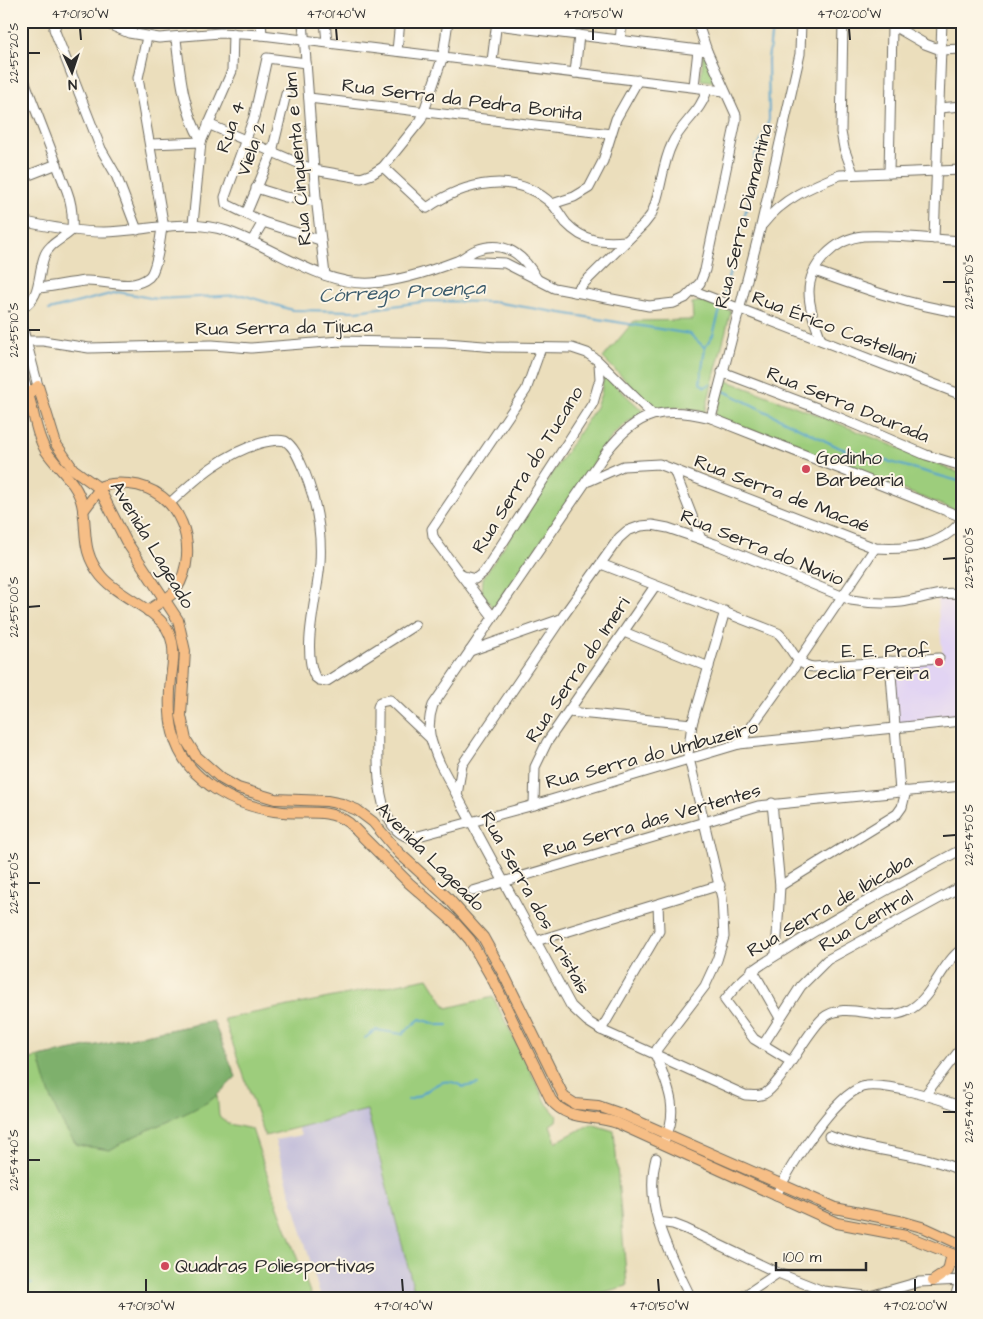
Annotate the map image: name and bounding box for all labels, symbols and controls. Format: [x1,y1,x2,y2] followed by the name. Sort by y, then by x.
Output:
[51,6,109,23] text: 47°01'30"W
[306,6,366,23] text: 47°01'40"W
[563,6,623,23] text: 47°01'50"W
[817,6,882,23] text: 47°02'00"W
[6,23,23,83] text: 22°55'20"S
[48,48,98,98] north arrow
[277,71,319,247] street label: Rua Cinquenta e Um
[340,72,584,128] street label: Rua Serra da Pedra Bonita
[68,74,78,94] text: N
[210,97,252,157] street label: Rua 4
[230,118,274,180] street label: Viela 2
[708,120,780,311] street label: Rua Serra Diamantina
[961,254,978,309] text: 22°55'10"S
[318,274,487,311] water label: Córrego Proença
[748,284,920,372] street label: Rua Érico Castellani
[6,302,23,357] text: 22°55'10"S
[195,313,373,343] street label: Rua Serra da Tijuca
[763,360,934,450] street label: Rua Serra Dourada
[466,381,591,559] street label: Rua Serra do Tucano
[816,445,904,494] place label: Godinho Barbearia
[690,448,874,540] street label: Rua Serra de Macaé
[800,463,812,475] marker: Godinho Barbearia
[102,476,201,615] street label: Avenida Lageado
[676,503,848,593] street label: Rua Serra do Navio
[961,527,978,589] text: 22°55'00"S
[6,576,23,638] text: 22°55'00"S
[519,592,637,748] street label: Rua Serra do Imeri
[804,638,930,687] place label: E. E. Prof Ceclia Pereira
[933,656,945,668] marker: E. E. Prof Ceclia Pereira
[543,714,761,796] street label: Rua Serra do Umbuzeiro
[540,777,764,865] street label: Rua Serra das Vertentes
[369,796,491,919] street label: Avenida Lageado
[961,804,978,866] text: 22°54'50"S
[474,807,596,999] street label: Rua Serra dos Cristais
[742,847,918,965] street label: Rua Serra de Ibicaba
[6,852,23,914] text: 22°54'50"S
[814,883,918,959] street label: Rua Central
[961,1081,978,1143] text: 22°54'40"S
[6,1129,23,1191] text: 22°54'40"S
[776,1239,866,1271] scale bar
[783,1247,822,1268] text: 100 m
[175,1253,375,1280] place label: Quadras Poliesportivas
[159,1260,171,1272] marker: Quadras Poliesportivas
[117,1298,175,1315] text: 47°01'30"W
[373,1298,433,1315] text: 47°01'40"W
[629,1298,689,1315] text: 47°01'50"W
[883,1298,948,1315] text: 47°02'00"W

